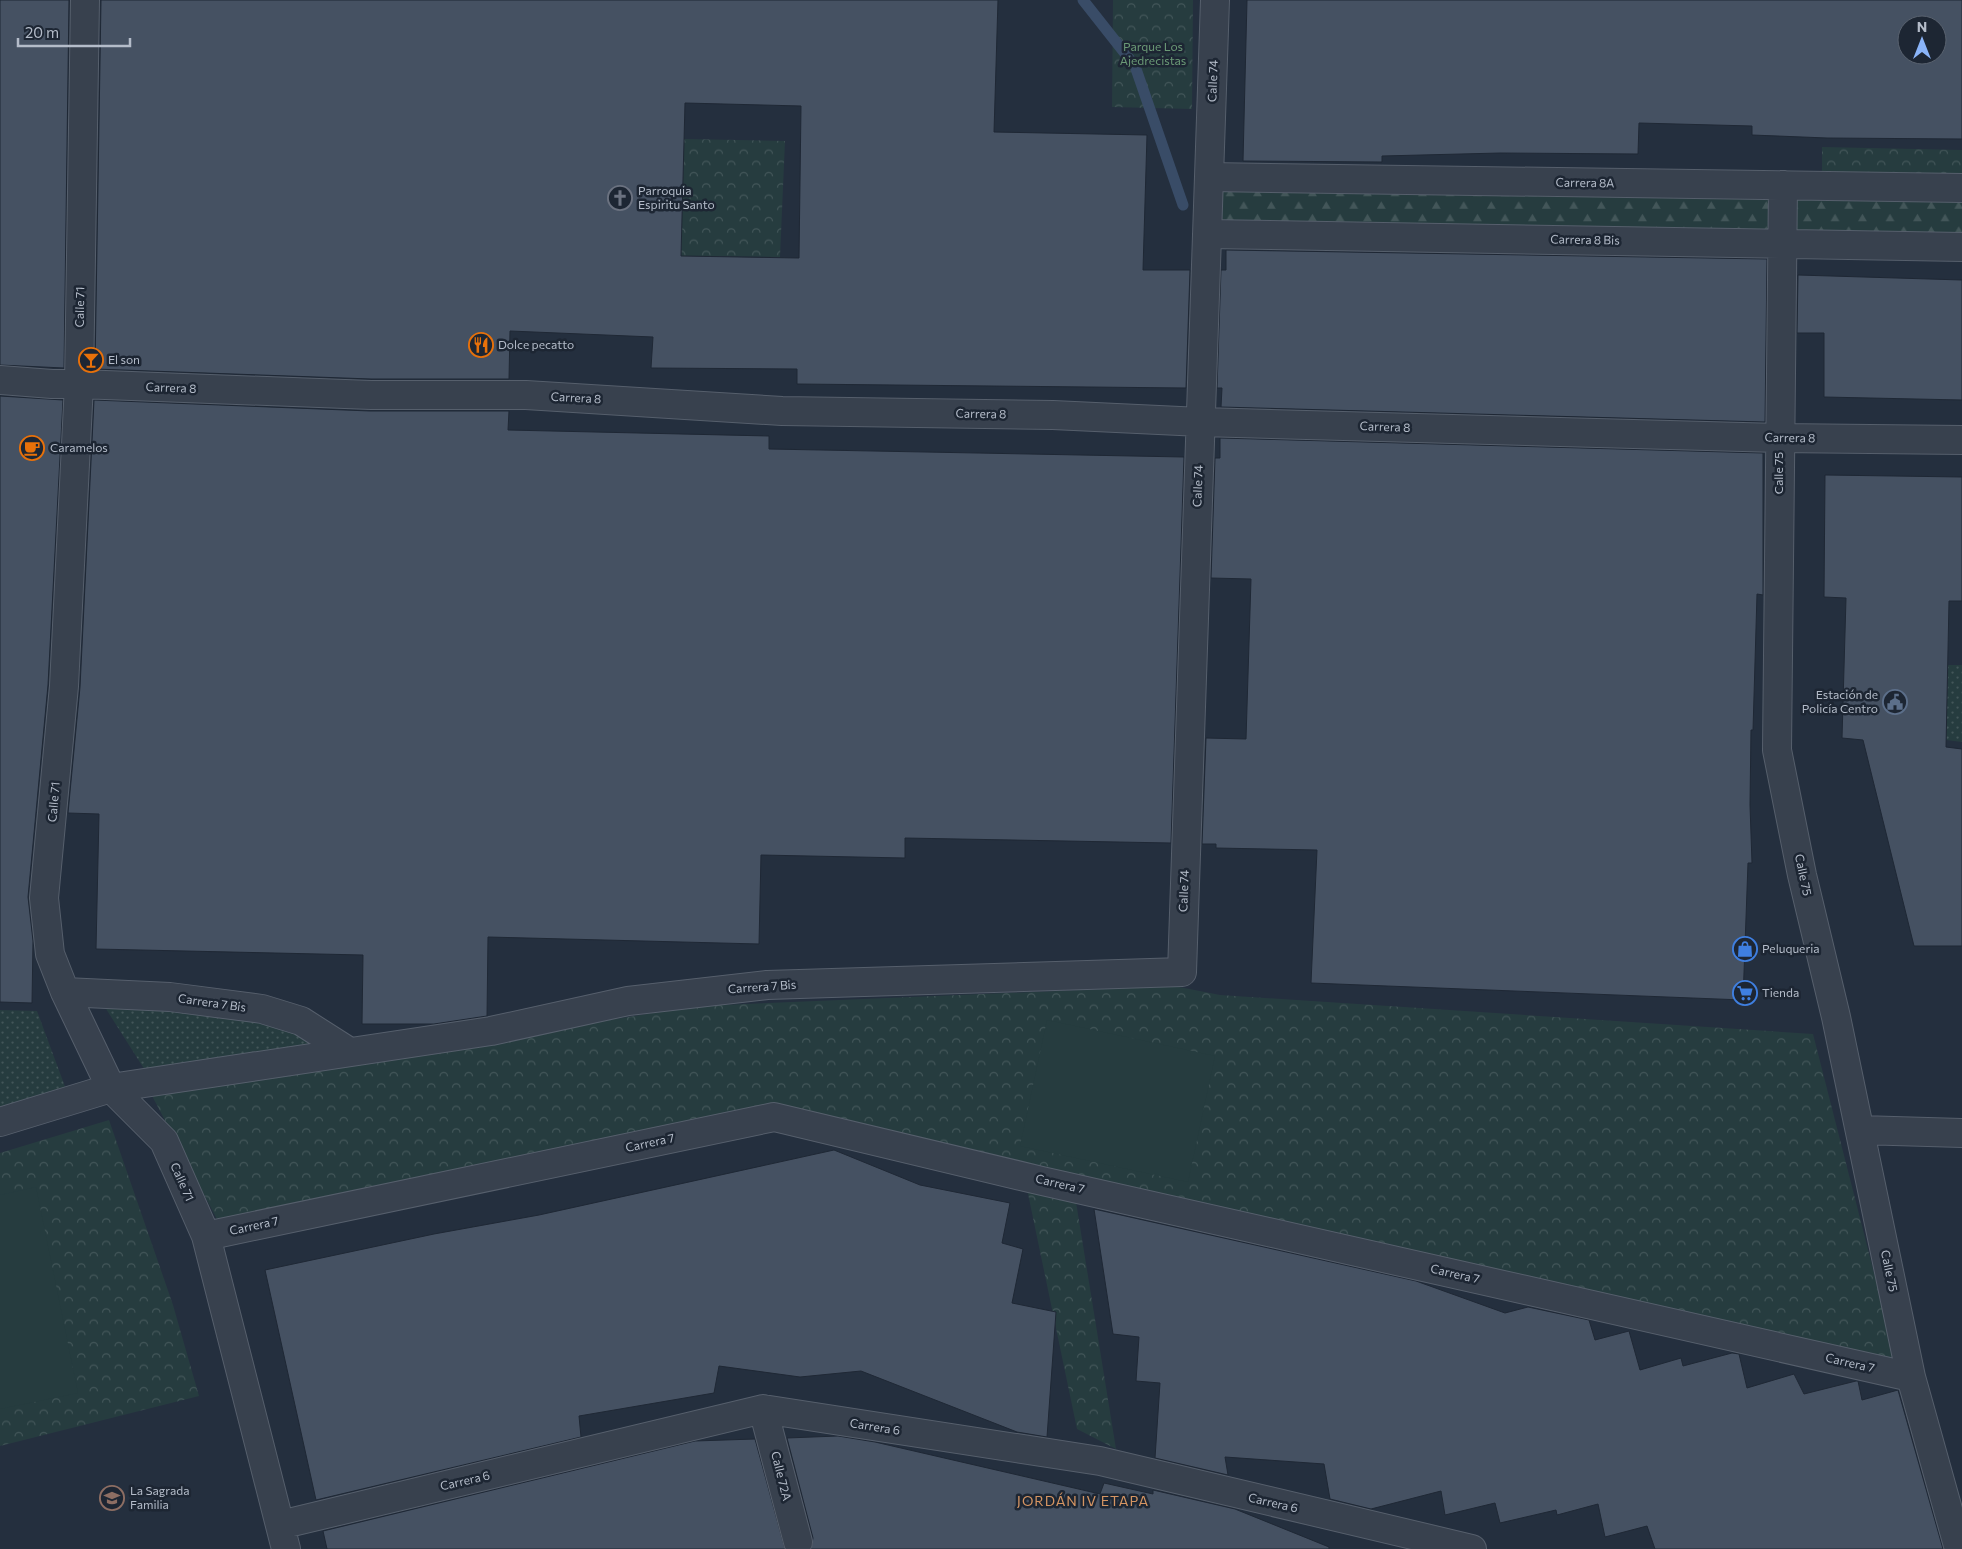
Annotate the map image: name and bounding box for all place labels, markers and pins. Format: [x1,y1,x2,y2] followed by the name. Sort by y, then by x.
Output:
[638,183,715,211] place label: Parroquia Espiritu Santo
[607,185,633,211] church icon: Parroquia Espiritu Santo
[468,332,494,358] restaurant icon: Dolce pecatto
[498,337,574,351] place label: Dolce pecatto
[78,347,104,373] bar icon: El son
[108,352,140,366] place label: El son
[19,435,45,461] cafe icon: Caramelos
[50,440,108,454] place label: Caramelos
[1802,687,1878,715] place label: Estación de Policía Centro
[1882,689,1908,715] public building icon: Estación de Policía Centro
[1732,936,1758,962] shop icon: Peluqueria
[1762,941,1820,955] place label: Peluqueria
[1732,980,1758,1006] supermarket icon: Tienda
[1762,985,1799,999] place label: Tienda
[130,1483,189,1511] place label: La Sagrada Familia
[99,1485,125,1511] school or university icon: La Sagrada Familia

